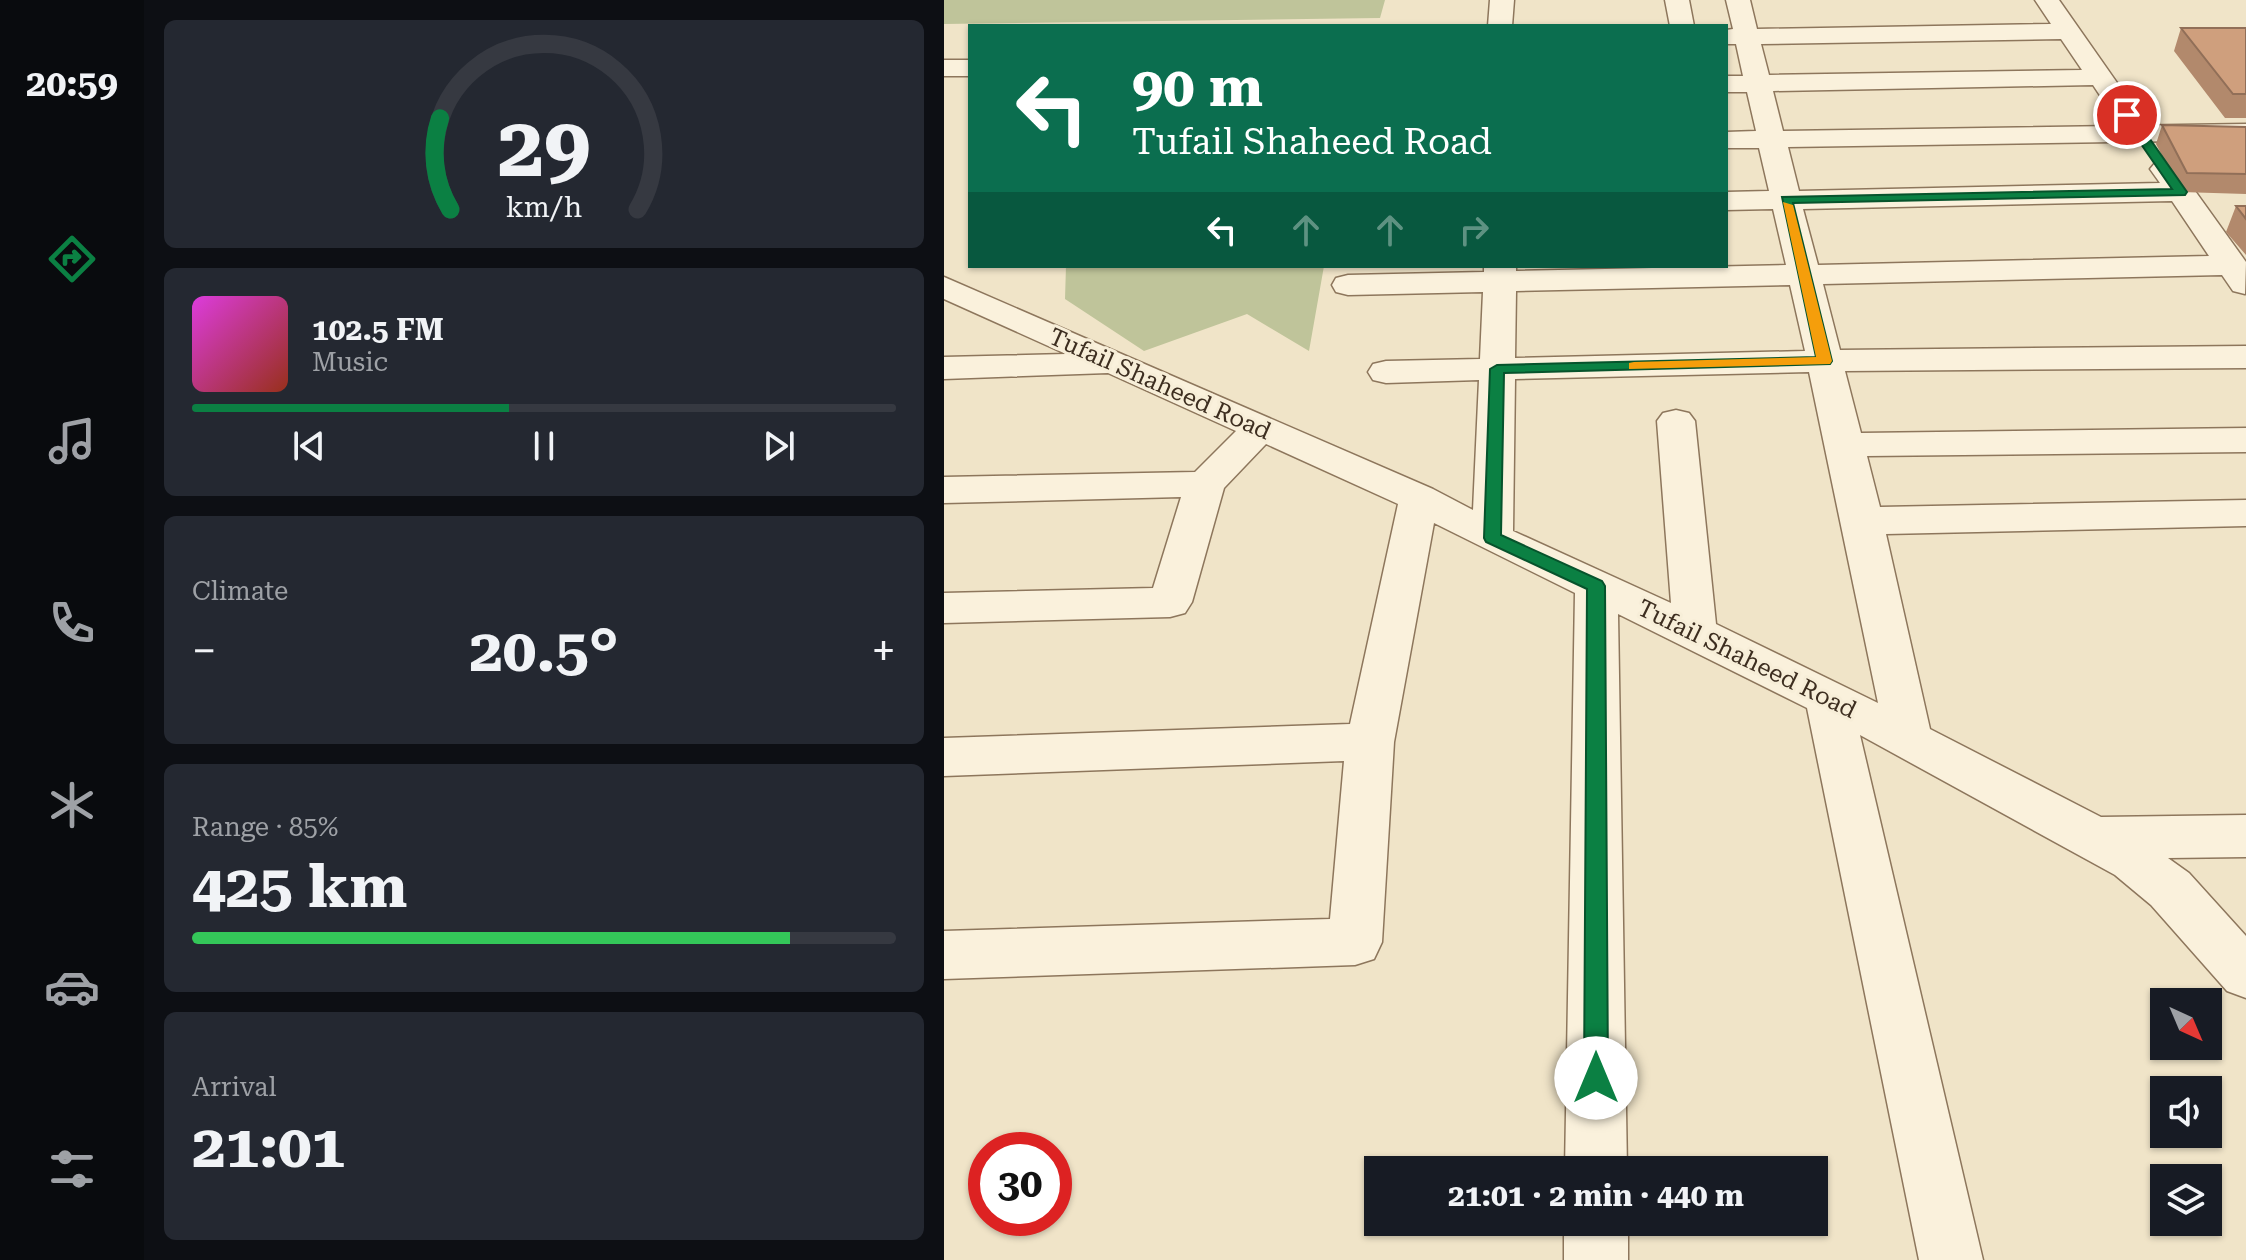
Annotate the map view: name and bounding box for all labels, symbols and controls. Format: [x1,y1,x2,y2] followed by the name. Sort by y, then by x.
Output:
[1132,54,1263,120] text: 90 m
[1000,56,1104,160] icon: left
[26,63,118,105] text: 20:59
[2093,81,2161,149] pin
[2105,93,2149,137] icon: arrive
[497,99,591,196] text: 29
[1132,121,1492,163] text: Tufail Shaheed Road
[506,190,582,224] text: km/h
[1200,208,1244,252] icon: left
[1284,208,1328,252] icon: ahead
[1368,208,1412,252] icon: ahead
[1452,208,1496,252] icon: right
[44,231,100,287] icon: directions
[312,312,444,347] text: 102.5 FM
[1045,322,1275,446] street label: Tufail Shaheed Road
[312,347,388,377] text: Music
[44,413,100,469] icon: music
[287,424,331,468] icon: previous
[522,424,566,468] icon: pause
[757,424,801,468] icon: next
[192,576,288,606] text: Climate
[1633,594,1861,724] street label: Tufail Shaheed Road
[44,595,100,651] icon: phone
[469,615,619,686] text: 20.5°
[192,625,217,677] text: −
[871,625,896,677] text: +
[44,777,100,833] icon: climate
[192,812,338,842] text: Range · 85%
[192,851,407,922] text: 425 km
[44,959,100,1015] icon: car
[2150,988,2222,1060] north arrow
[2150,988,2222,1236] map controls
[1554,1036,1638,1120] position arrow
[192,1072,277,1102] text: Arrival
[2150,1076,2222,1148] button: sound
[192,1111,345,1182] text: 21:01
[968,1132,1072,1236] speed limit sign: 30
[44,1141,100,1197] icon: filters
[2150,1164,2222,1236] button: layers
[1448,1178,1744,1213] text: 21:01 · 2 min · 440 m

